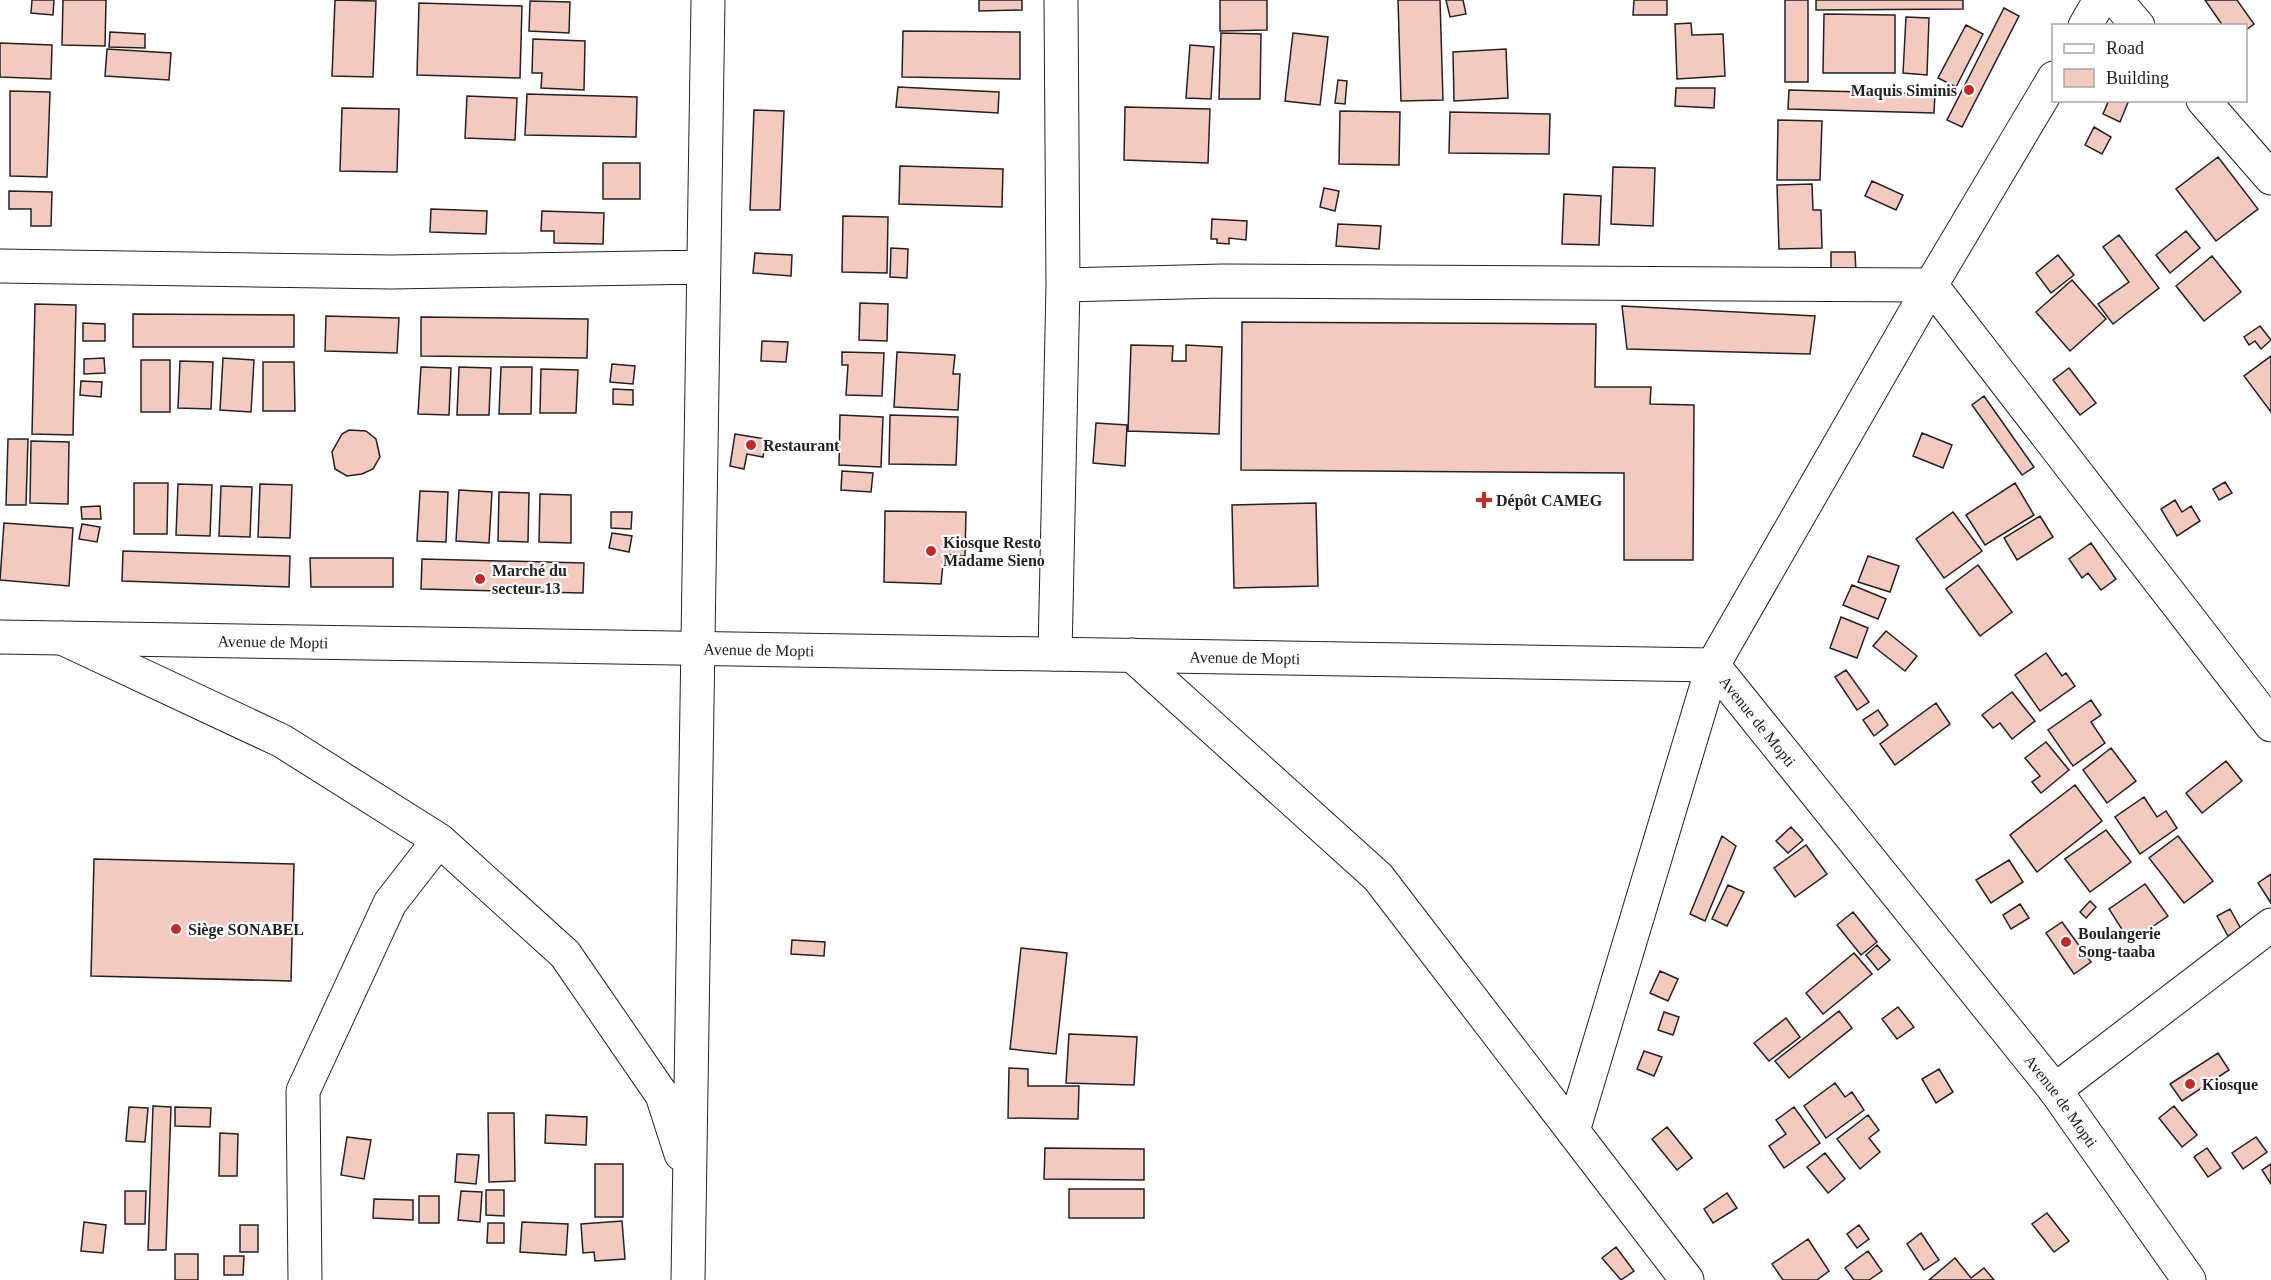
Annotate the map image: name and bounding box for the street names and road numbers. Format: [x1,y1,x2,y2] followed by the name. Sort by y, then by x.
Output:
[217,632,329,652] street label: Avenue de Mopti
[703,640,815,660] street label: Avenue de Mopti
[1189,648,1301,668] street label: Avenue de Mopti
[1717,672,1800,770] street label: Avenue de Mopti
[2021,1051,2101,1151] street label: Avenue de Mopti

